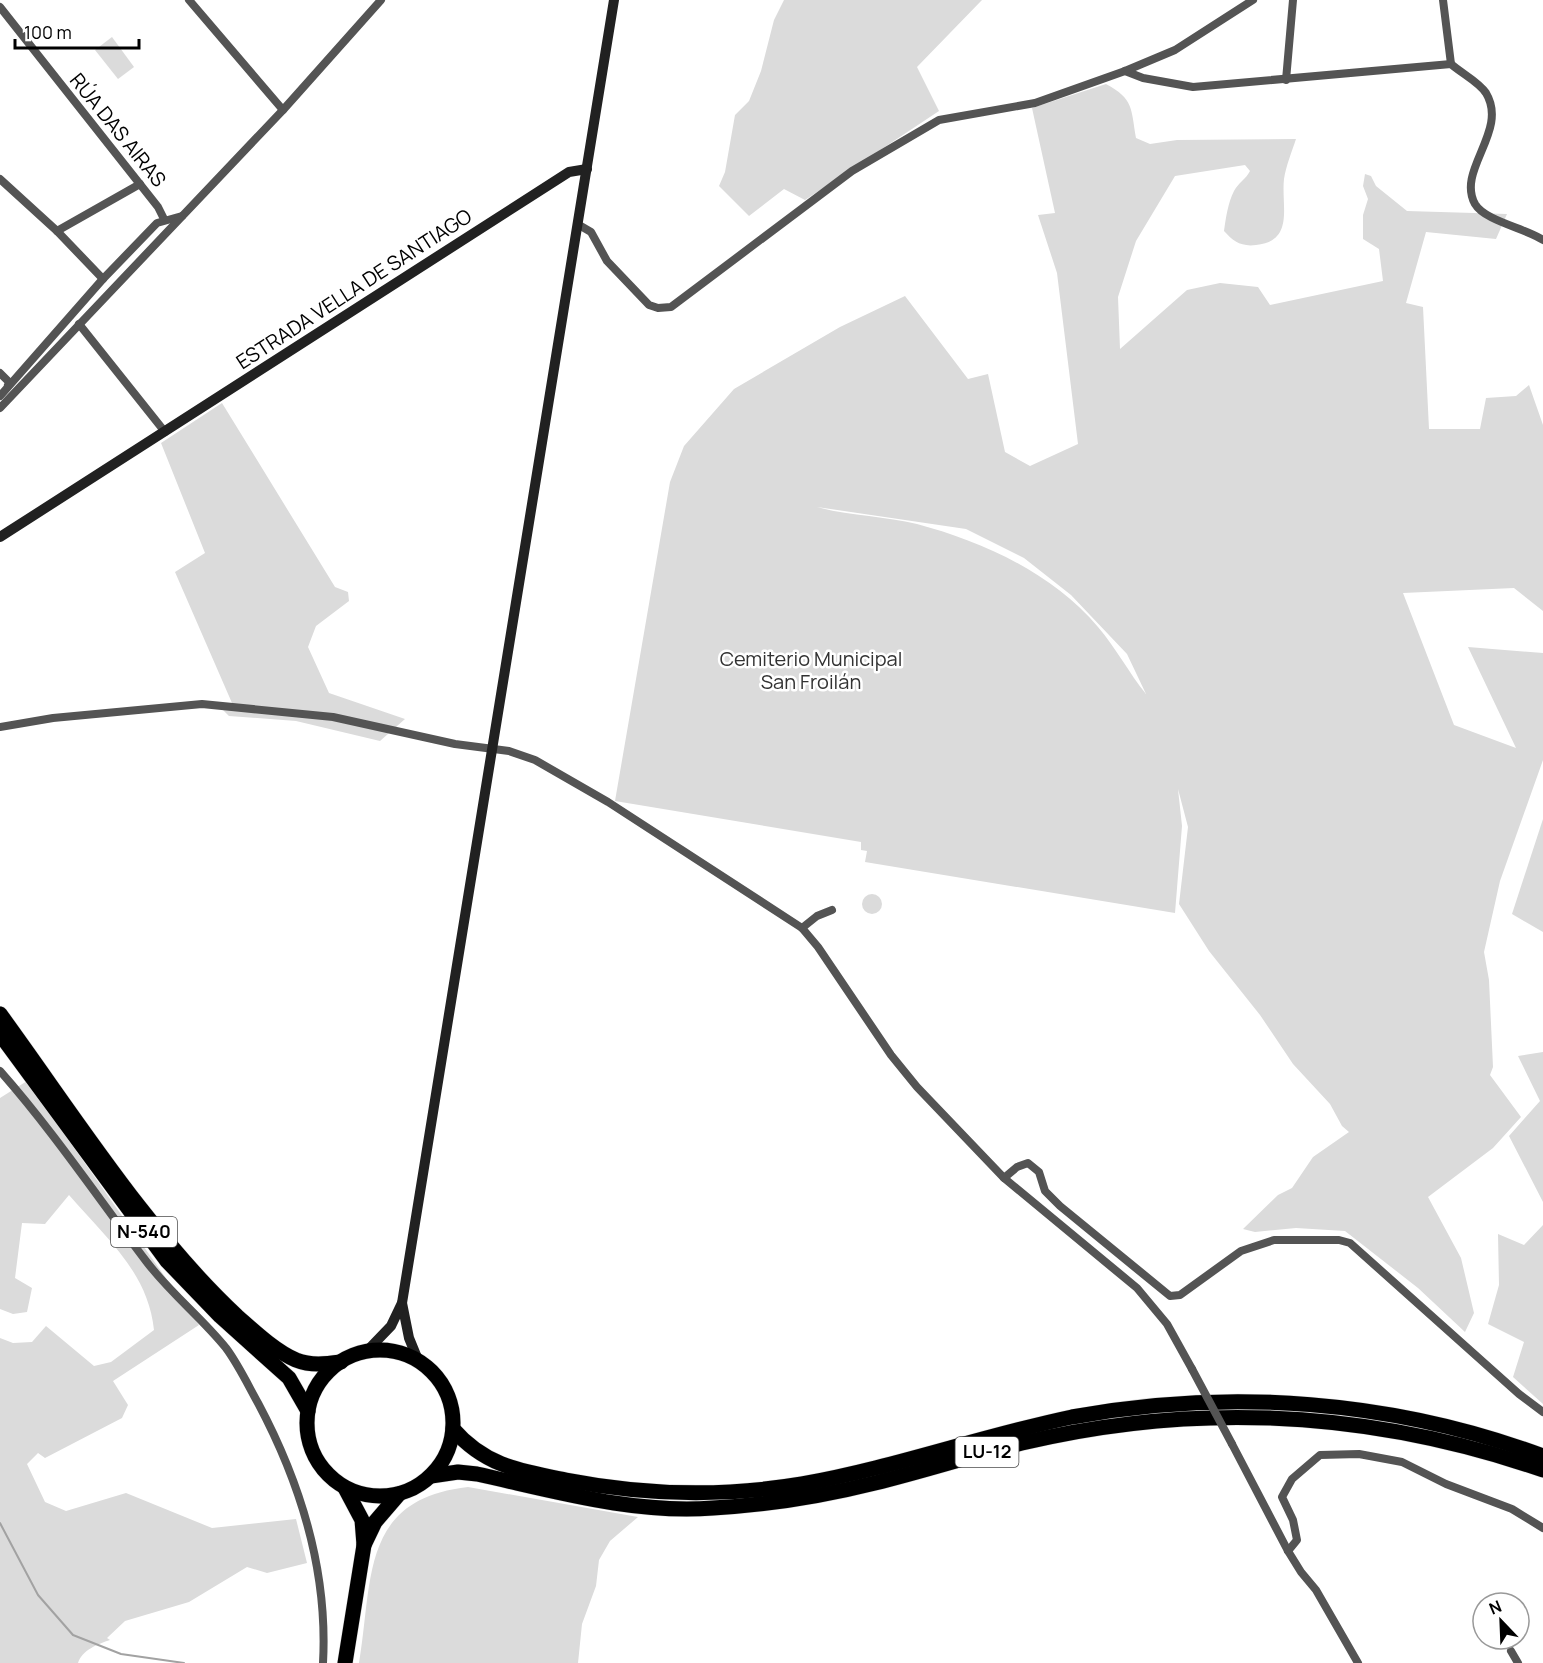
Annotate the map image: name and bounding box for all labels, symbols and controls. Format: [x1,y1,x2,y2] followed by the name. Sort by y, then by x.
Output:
[15,12,140,50] scale bar
[24,20,72,44] text: 100 m
[64,67,173,192] street label: RÚA DAS AIRAS
[231,202,477,375] street label: ESTRADA VELLA DE SANTIAGO
[720,645,902,695] park label: Cemiterio Municipal San Froilán
[111,1217,177,1247] road number: N-540
[956,1437,1018,1467] road number: LU-12
[1471,1591,1531,1651] north arrow
[1486,1595,1505,1620] text: N

